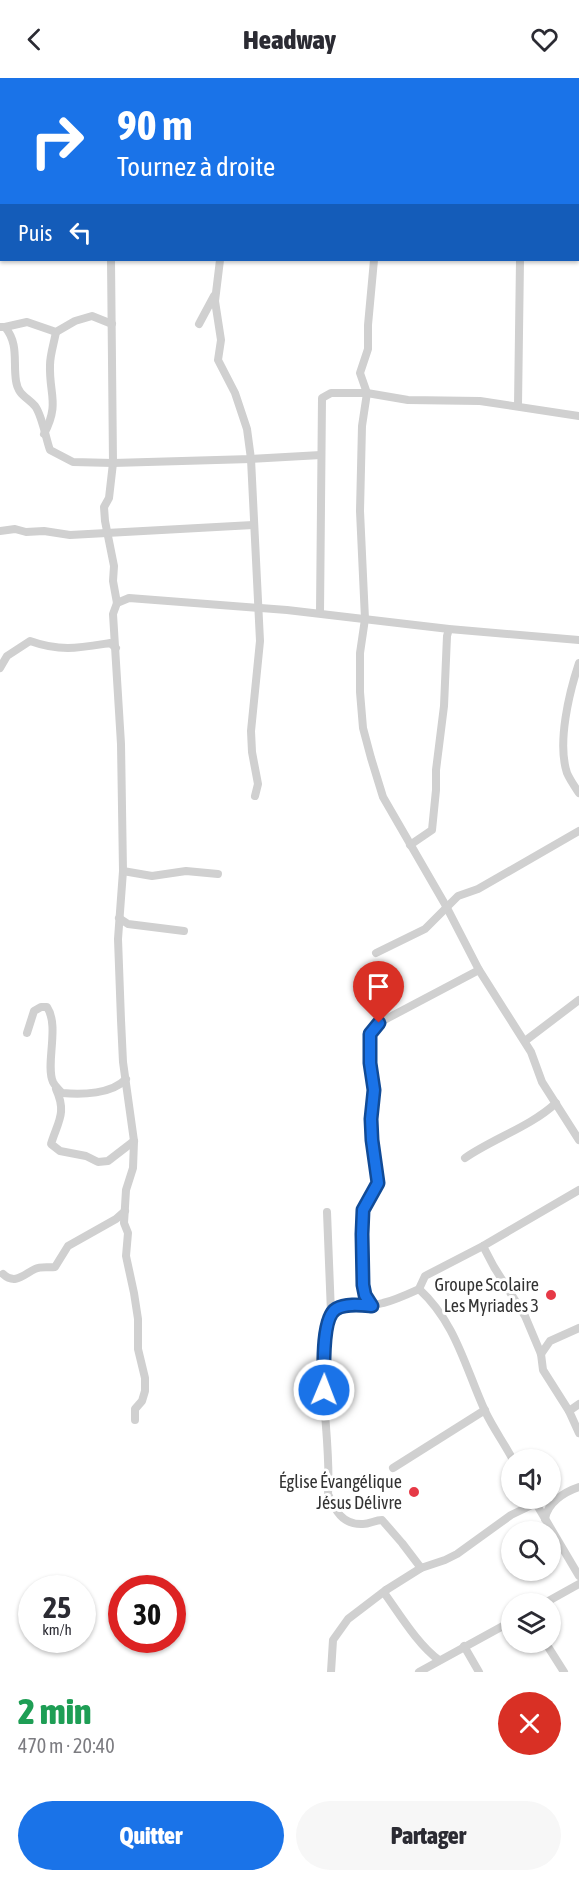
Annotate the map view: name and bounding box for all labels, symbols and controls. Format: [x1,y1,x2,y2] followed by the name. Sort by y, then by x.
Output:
[18,23,51,56] icon: back
[528,23,561,56] icon: heart
[243,24,336,55] text: Headway
[117,101,192,149] text: 90 m
[18,102,96,180] icon: right
[117,151,275,182] text: Tournez à droite
[64,216,97,249] icon: left
[18,220,52,246] text: Puis
[353,961,404,1023] pin
[362,970,395,1003] icon: arrive
[434,1274,539,1316] place label: Groupe Scolaire Les Myriades 3
[544,1288,558,1302] marker: Groupe Scolaire Les Myriades 3
[292,1358,356,1422] position arrow
[501,1449,561,1653] map controls
[501,1449,561,1509] button: sound
[279,1471,402,1513] place label: Église Évangélique Jésus Délivre
[407,1485,421,1499] marker: Église Évangélique Jésus Délivre
[501,1521,561,1581] button: search
[108,1575,186,1653] speed limit sign: 30
[43,1590,71,1624] text: 25
[501,1593,561,1653] button: layers
[42,1621,72,1638] text: km/h
[18,1690,92,1732] text: 2 min
[498,1692,561,1755] button: close
[18,1734,115,1757] text: 470 m · 20:40
[18,1801,284,1870] button: Quitter
[296,1801,561,1870] button: Partager

